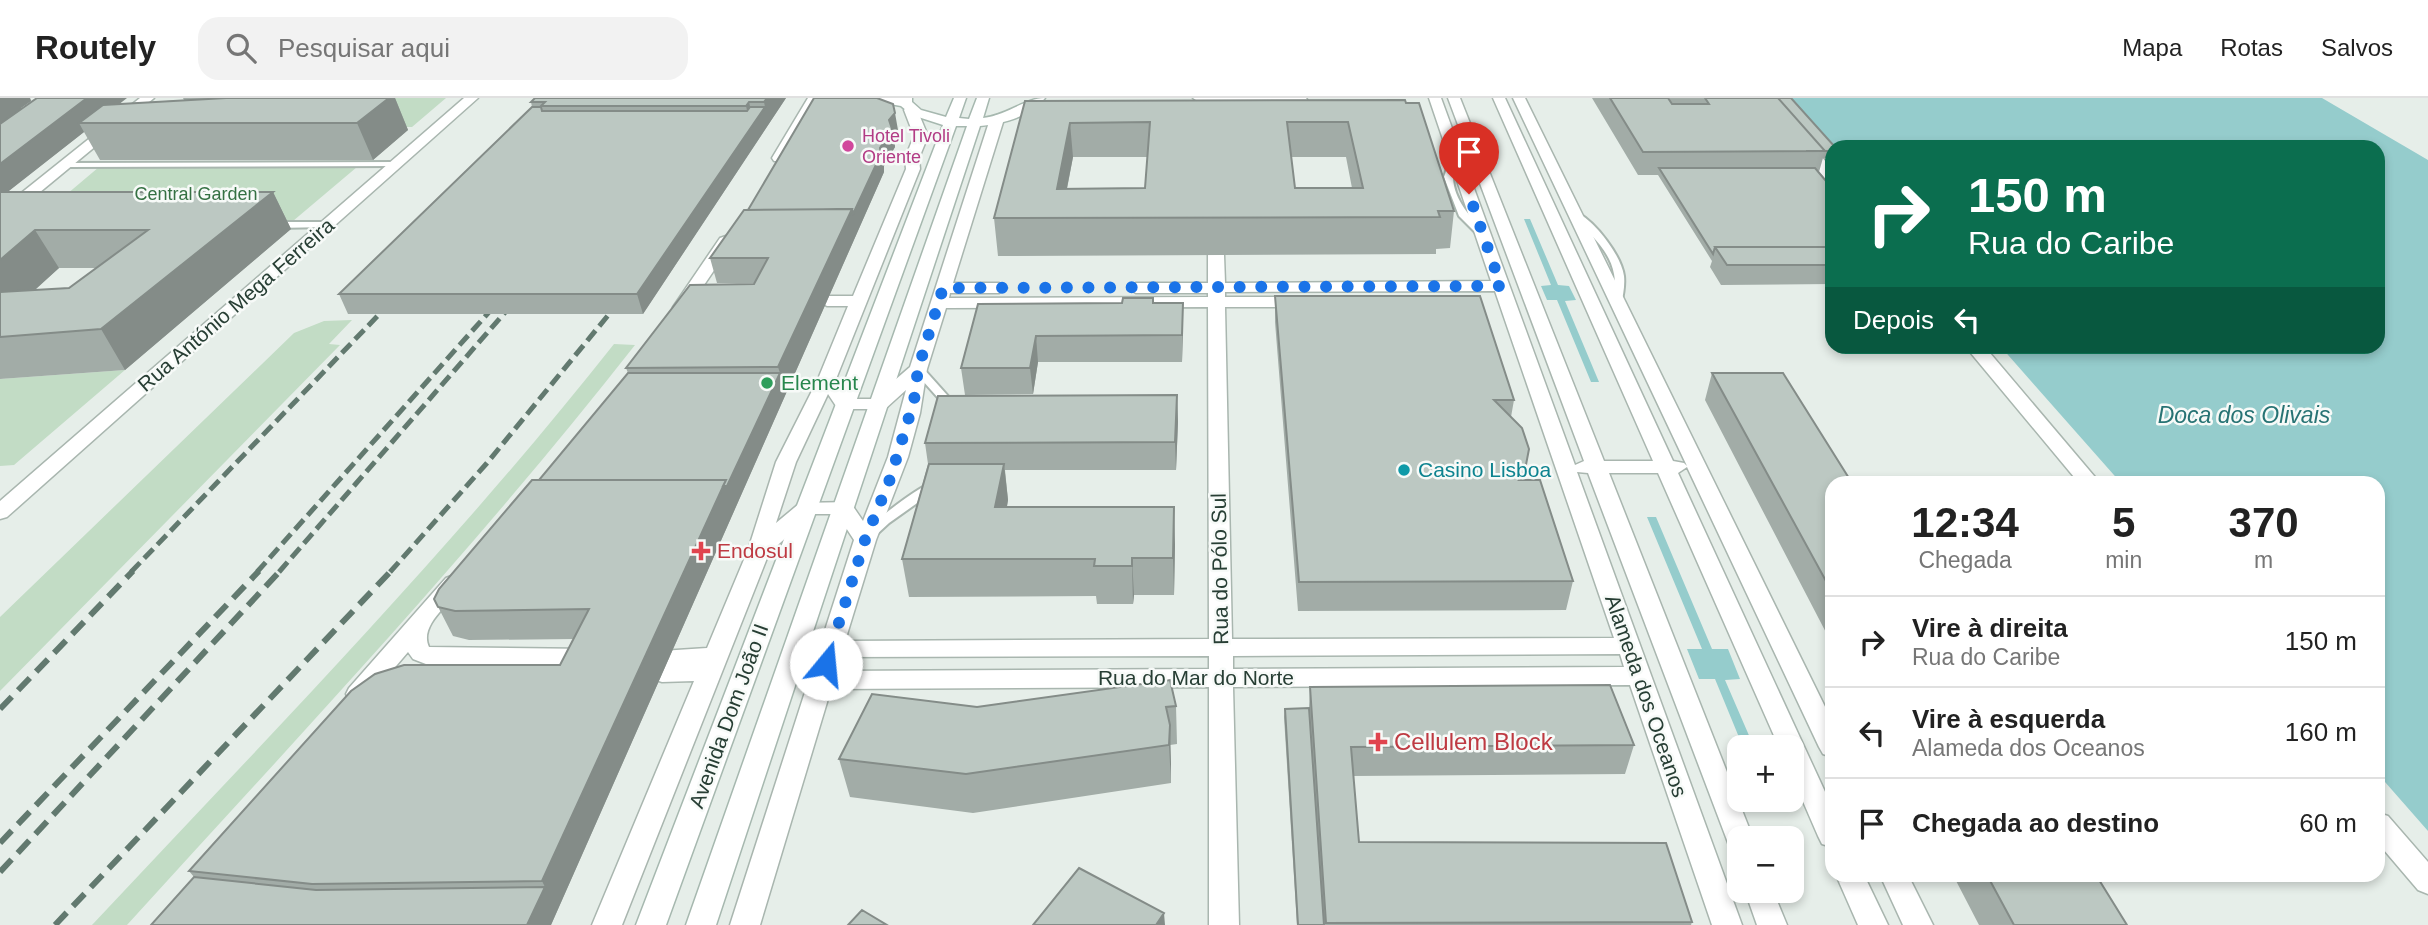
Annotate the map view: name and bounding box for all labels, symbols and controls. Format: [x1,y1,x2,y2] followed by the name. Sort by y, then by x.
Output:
[198,17,688,80] search box
[35,29,156,66] text: Routely
[222,29,260,67] icon: search
[278,33,450,63] text: Pesquisar aqui
[2122,34,2182,61] text: Mapa
[2220,34,2283,61] text: Rotas
[2321,34,2393,61] text: Salvos
[1439,122,1499,194] pin
[862,126,950,167] place label: Hotel Tivoli Oriente
[1450,133,1488,171] icon: arrive
[840,138,856,154] marker: Hotel Tivoli Oriente
[1853,168,1944,259] icon: right
[1968,168,2107,222] text: 150 m
[134,184,258,204] park label: Central Garden
[133,213,339,396] street label: Rua António Mega Ferreira
[1968,225,2174,261] text: Rua do Caribe
[1948,301,1986,339] icon: left
[1853,305,1934,335] text: Depois
[781,371,858,394] place label: Element
[759,375,775,391] marker: Element
[2158,402,2331,428] water label: Doca dos Olivais
[1418,458,1551,481] place label: Casino Lisboa
[1396,462,1412,478] marker: Casino Lisboa
[1207,493,1232,645] street label: Rua do Pólo Sul
[1911,499,2019,546] text: 12:34
[2112,499,2135,546] text: 5
[2229,499,2299,546] text: 370
[717,539,793,562] place label: Endosul
[691,541,711,561] marker: Endosul
[1918,547,2012,573] text: Chegada
[2105,547,2142,573] text: min
[2254,547,2273,573] text: m
[1601,592,1692,800] street label: Alameda dos Oceanos
[1912,613,2068,643] text: Vire à direita
[684,620,773,811] street label: Avenida Dom João II
[1853,623,1891,661] icon: right
[2285,626,2357,656] text: 150 m
[789,627,863,701] position arrow
[1912,644,2060,670] text: Rua do Caribe
[1098,666,1294,689] street label: Rua do Mar do Norte
[1912,704,2105,734] text: Vire à esquerda
[1853,714,1891,752] icon: left
[2285,717,2357,747] text: 160 m
[1394,728,1554,755] place label: Cellulem Block
[1368,732,1388,752] marker: Cellulem Block
[1727,735,1804,903] map controls
[1727,735,1804,812] button: +
[1912,735,2145,761] text: Alameda dos Oceanos
[1853,805,1891,843] icon: arrive
[1912,808,2159,838] text: Chegada ao destino
[2299,808,2357,838] text: 60 m
[1727,826,1804,903] button: −

